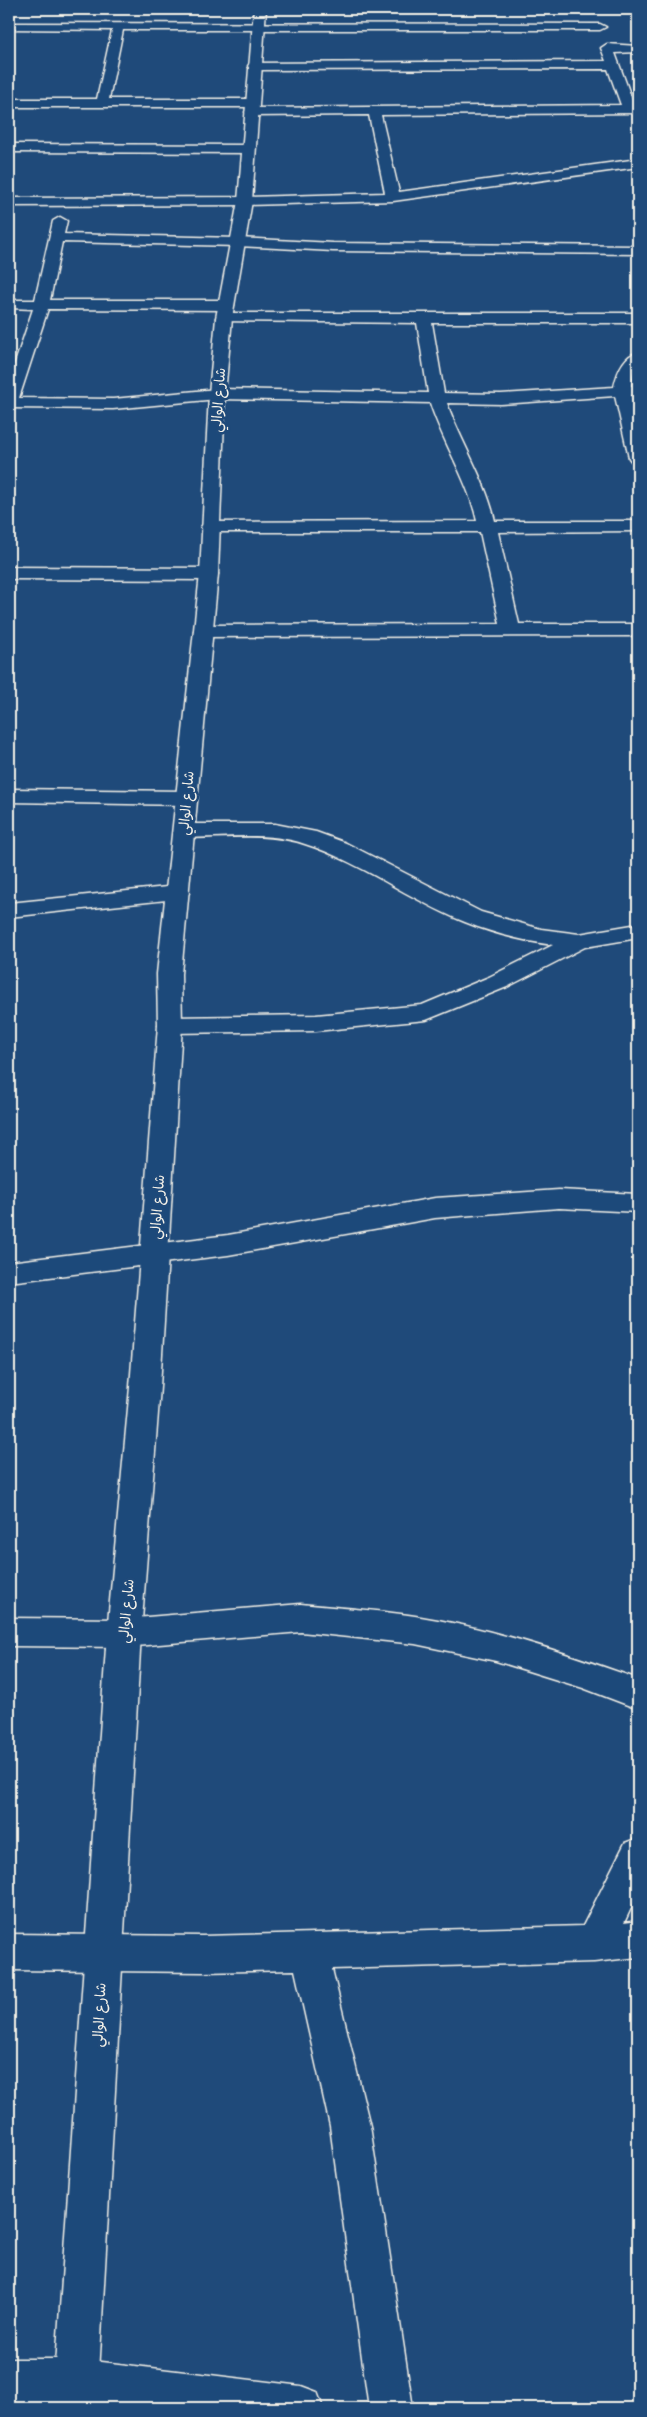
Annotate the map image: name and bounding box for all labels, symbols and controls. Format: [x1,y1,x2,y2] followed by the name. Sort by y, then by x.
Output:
[208,367,233,433] street label: شارع الوالي
[175,770,202,836] street label: شارع الوالي
[147,1174,172,1240] street label: شارع الوالي
[115,1578,142,1644] street label: شارع الوالي
[89,1982,114,2048] street label: شارع الوالي

